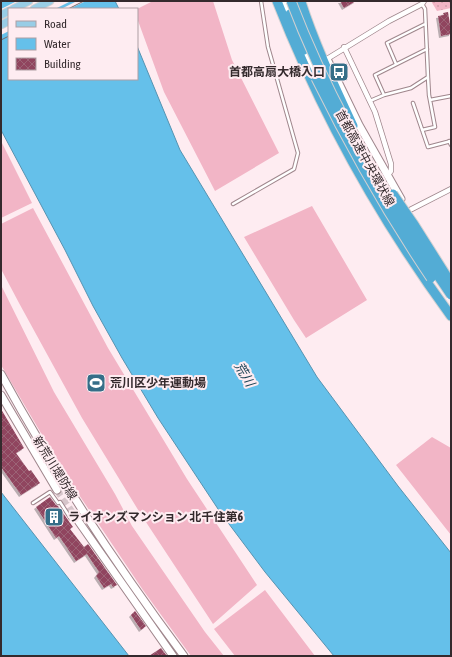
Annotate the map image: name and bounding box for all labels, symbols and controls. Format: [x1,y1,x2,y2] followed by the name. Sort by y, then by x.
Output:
[8,8,138,80] legend
[44,17,67,31] text: Road
[44,37,71,51] text: Water
[44,57,82,71] text: Building
[328,61,350,83] bus stop icon: 首都高扇大橋入口
[229,65,325,79] place label: 首都高扇大橋入口
[333,107,397,209] street label: 首都高速中央環状線
[231,359,259,391] water label: 荒川
[85,372,107,394] sports icon: 荒川区少年運動場
[110,376,206,390] place label: 荒川区少年運動場
[30,434,80,502] street label: 新荒川堤防線
[43,506,65,528] building icon: ライオンズマンション 北千住第6
[68,510,243,524] place label: ライオンズマンション 北千住第6

